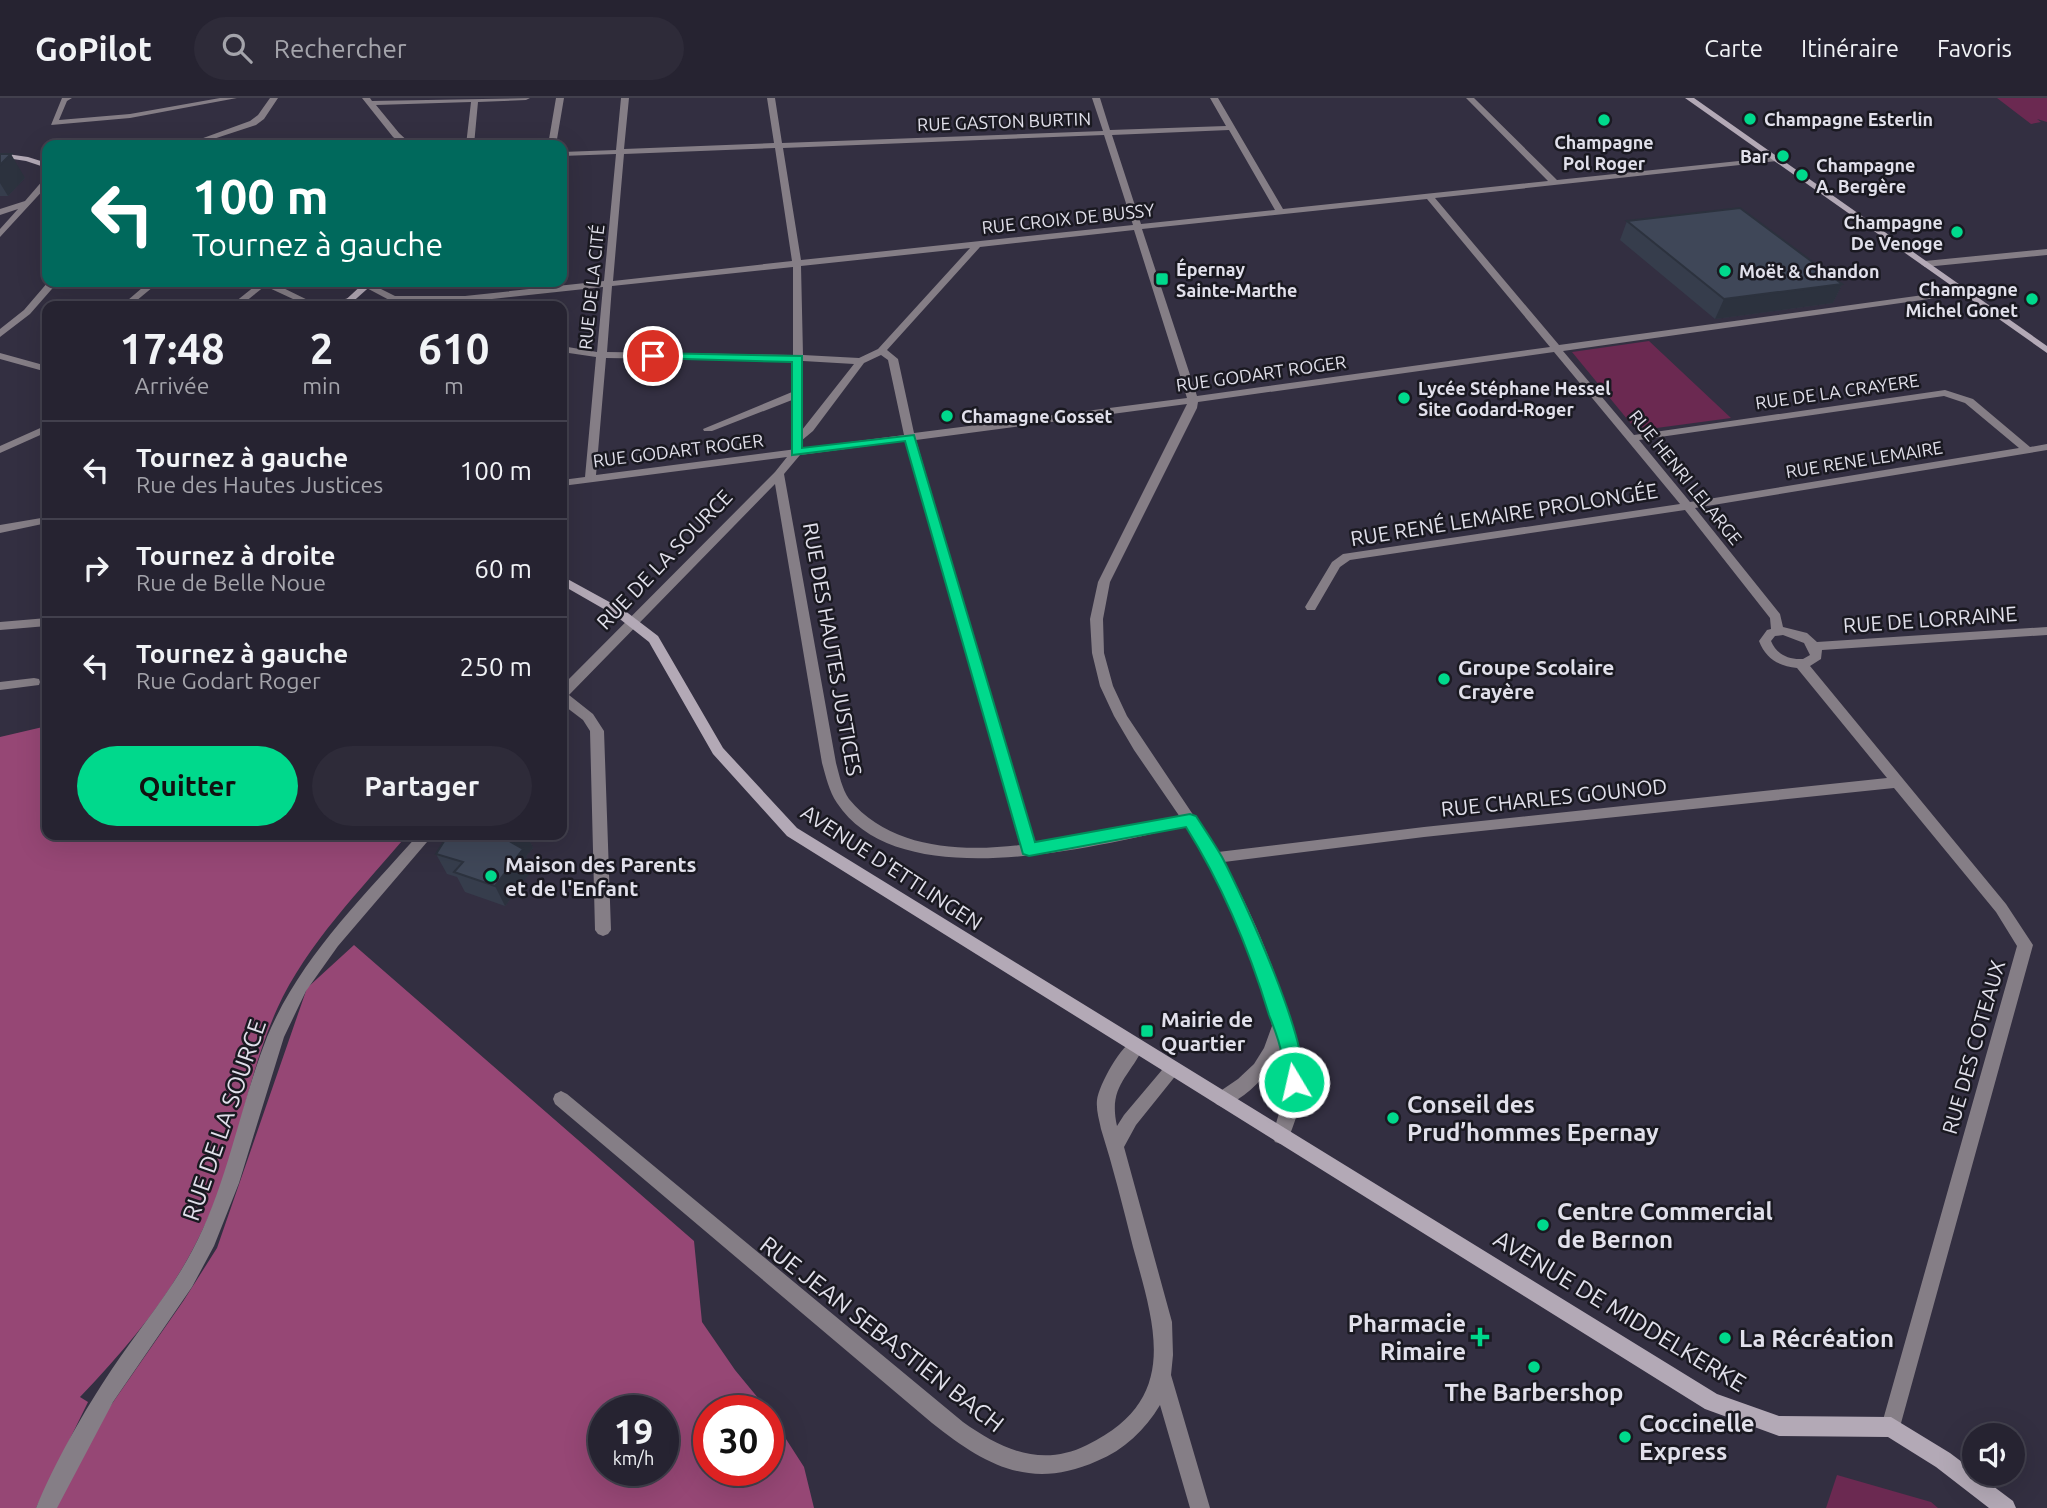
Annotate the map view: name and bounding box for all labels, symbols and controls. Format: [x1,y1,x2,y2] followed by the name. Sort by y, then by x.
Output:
[194,17,684,80] search box
[218,29,256,67] icon: search
[35,30,152,67] text: GoPilot
[274,34,407,63] text: Rechercher
[1704,35,1763,62] text: Carte
[1801,35,1899,62] text: Itinéraire
[1937,35,2012,62] text: Favoris
[917,108,1091,134] street label: RUE GASTON BURTIN
[1764,109,1933,129] place label: Champagne Esterlin
[1742,111,1758,127] marker: Champagne Esterlin
[1596,112,1612,128] marker: Champagne Pol Roger
[1554,132,1654,173] place label: Champagne Pol Roger
[1740,146,1770,166] place label: Bar
[1775,148,1791,164] marker: Bar
[1816,155,1915,196] place label: Champagne A. Bergère
[1794,167,1810,183] marker: Champagne A. Bergère
[77,168,168,259] icon: left
[192,168,329,223] text: 100 m
[981,199,1156,237] street label: RUE CROIX DE BUSSY
[1844,212,1943,253] place label: Champagne De Venoge
[573,223,608,351] street label: RUE DE LA CITÉ
[1949,224,1965,240] marker: Champagne De Venoge
[192,226,443,262] text: Tournez à gauche
[1176,258,1297,300] place label: Épernay Sainte-Marthe
[1739,261,1879,281] place label: Moёt & Chandon
[1717,263,1733,279] marker: Moёt & Chandon
[1154,271,1170,287] marker: Épernay Sainte-Marthe
[1906,279,2018,320] place label: Champagne Michel Gonet
[2024,291,2040,307] marker: Champagne Michel Gonet
[120,325,225,372] text: 17:48
[310,325,333,372] text: 2
[418,325,489,372] text: 610
[623,326,683,386] pin
[634,337,672,375] icon: arrive
[1175,351,1347,395] street label: RUE GODART ROGER
[1754,370,1920,412] street label: RUE DE LA CRAYERE
[135,373,209,398] text: Arrivée
[302,373,341,398] text: min
[444,373,464,398] text: m
[1418,378,1611,419] place label: Lycée Stéphane Hessel Site Godard-Roger
[1396,390,1412,406] marker: Lycée Stéphane Hessel Site Godard-Roger
[961,406,1113,426] place label: Chamagne Gosset
[1626,406,1746,548] street label: RUE HENRI LELARGE
[939,408,955,424] marker: Chamagne Gosset
[592,430,764,470] street label: RUE GODART ROGER
[1784,437,1944,481] street label: RUE RENE LEMAIRE
[136,443,348,472] text: Tournez à gauche
[77,451,115,489] icon: left
[460,456,532,485] text: 100 m
[136,472,383,497] text: Rue des Hautes Justices
[1349,478,1659,550] street label: RUE RENÉ LEMAIRE PROLONGÉE
[591,484,737,634] street label: RUE DE LA SOURCE
[799,521,867,777] street label: RUE DES HAUTES JUSTICES
[136,541,335,570] text: Tournez à droite
[77,549,115,587] icon: right
[474,554,532,583] text: 60 m
[136,570,326,595] text: Rue de Belle Noue
[1842,601,2018,637] street label: RUE DE LORRAINE
[136,639,348,668] text: Tournez à gauche
[77,647,115,685] icon: left
[460,652,532,681] text: 250 m
[1458,655,1614,703] place label: Groupe Scolaire Crayère
[136,668,321,693] text: Rue Godart Roger
[1436,671,1452,687] marker: Groupe Scolaire Crayère
[77,746,298,826] button: Quitter
[312,746,532,826] button: Partager
[1440,773,1668,821] street label: RUE CHARLES GOUNOD
[797,800,987,934] street label: AVENUE D'ETTLINGEN
[505,852,697,900] place label: Maison des Parents et de l'Enfant
[483,868,499,884] marker: Maison des Parents et de l'Enfant
[1937,957,2009,1137] street label: RUE DES COTEAUX
[1161,1007,1253,1055] place label: Mairie de Quartier
[177,1016,271,1224] street label: RUE DE LA SOURCE
[1139,1023,1155,1039] marker: Mairie de Quartier
[1257,1045,1331,1119] position arrow
[1407,1091,1659,1146] place label: Conseil des Prud’hommes Epernay
[1385,1110,1401,1126] marker: Conseil des Prud’hommes Epernay
[1557,1198,1773,1253] place label: Centre Commercial de Bernon
[1535,1217,1551,1233] marker: Centre Commercial de Bernon
[1489,1225,1751,1397] street label: AVENUE DE MIDDELKERKE
[755,1231,1009,1437] street label: RUE JEAN SEBASTIEN BACH
[1348,1310,1466,1365] place label: Pharmacie Rimaire
[1739,1325,1894,1352] place label: La Récréation
[1472,1329,1488,1345] marker: Pharmacie Rimaire
[1717,1330,1733,1346] marker: La Récréation
[1526,1359,1542,1375] marker: The Barbershop
[1444,1379,1624,1406] place label: The Barbershop
[693,1395,784,1486] speed limit sign: 30
[1639,1410,1755,1465] place label: Coccinelle Express
[614,1411,653,1451] text: 19
[1962,1423,2025,1486] map controls
[1962,1423,2025,1486] button: sound
[1617,1429,1633,1445] marker: Coccinelle Express
[613,1448,654,1468] text: km/h

